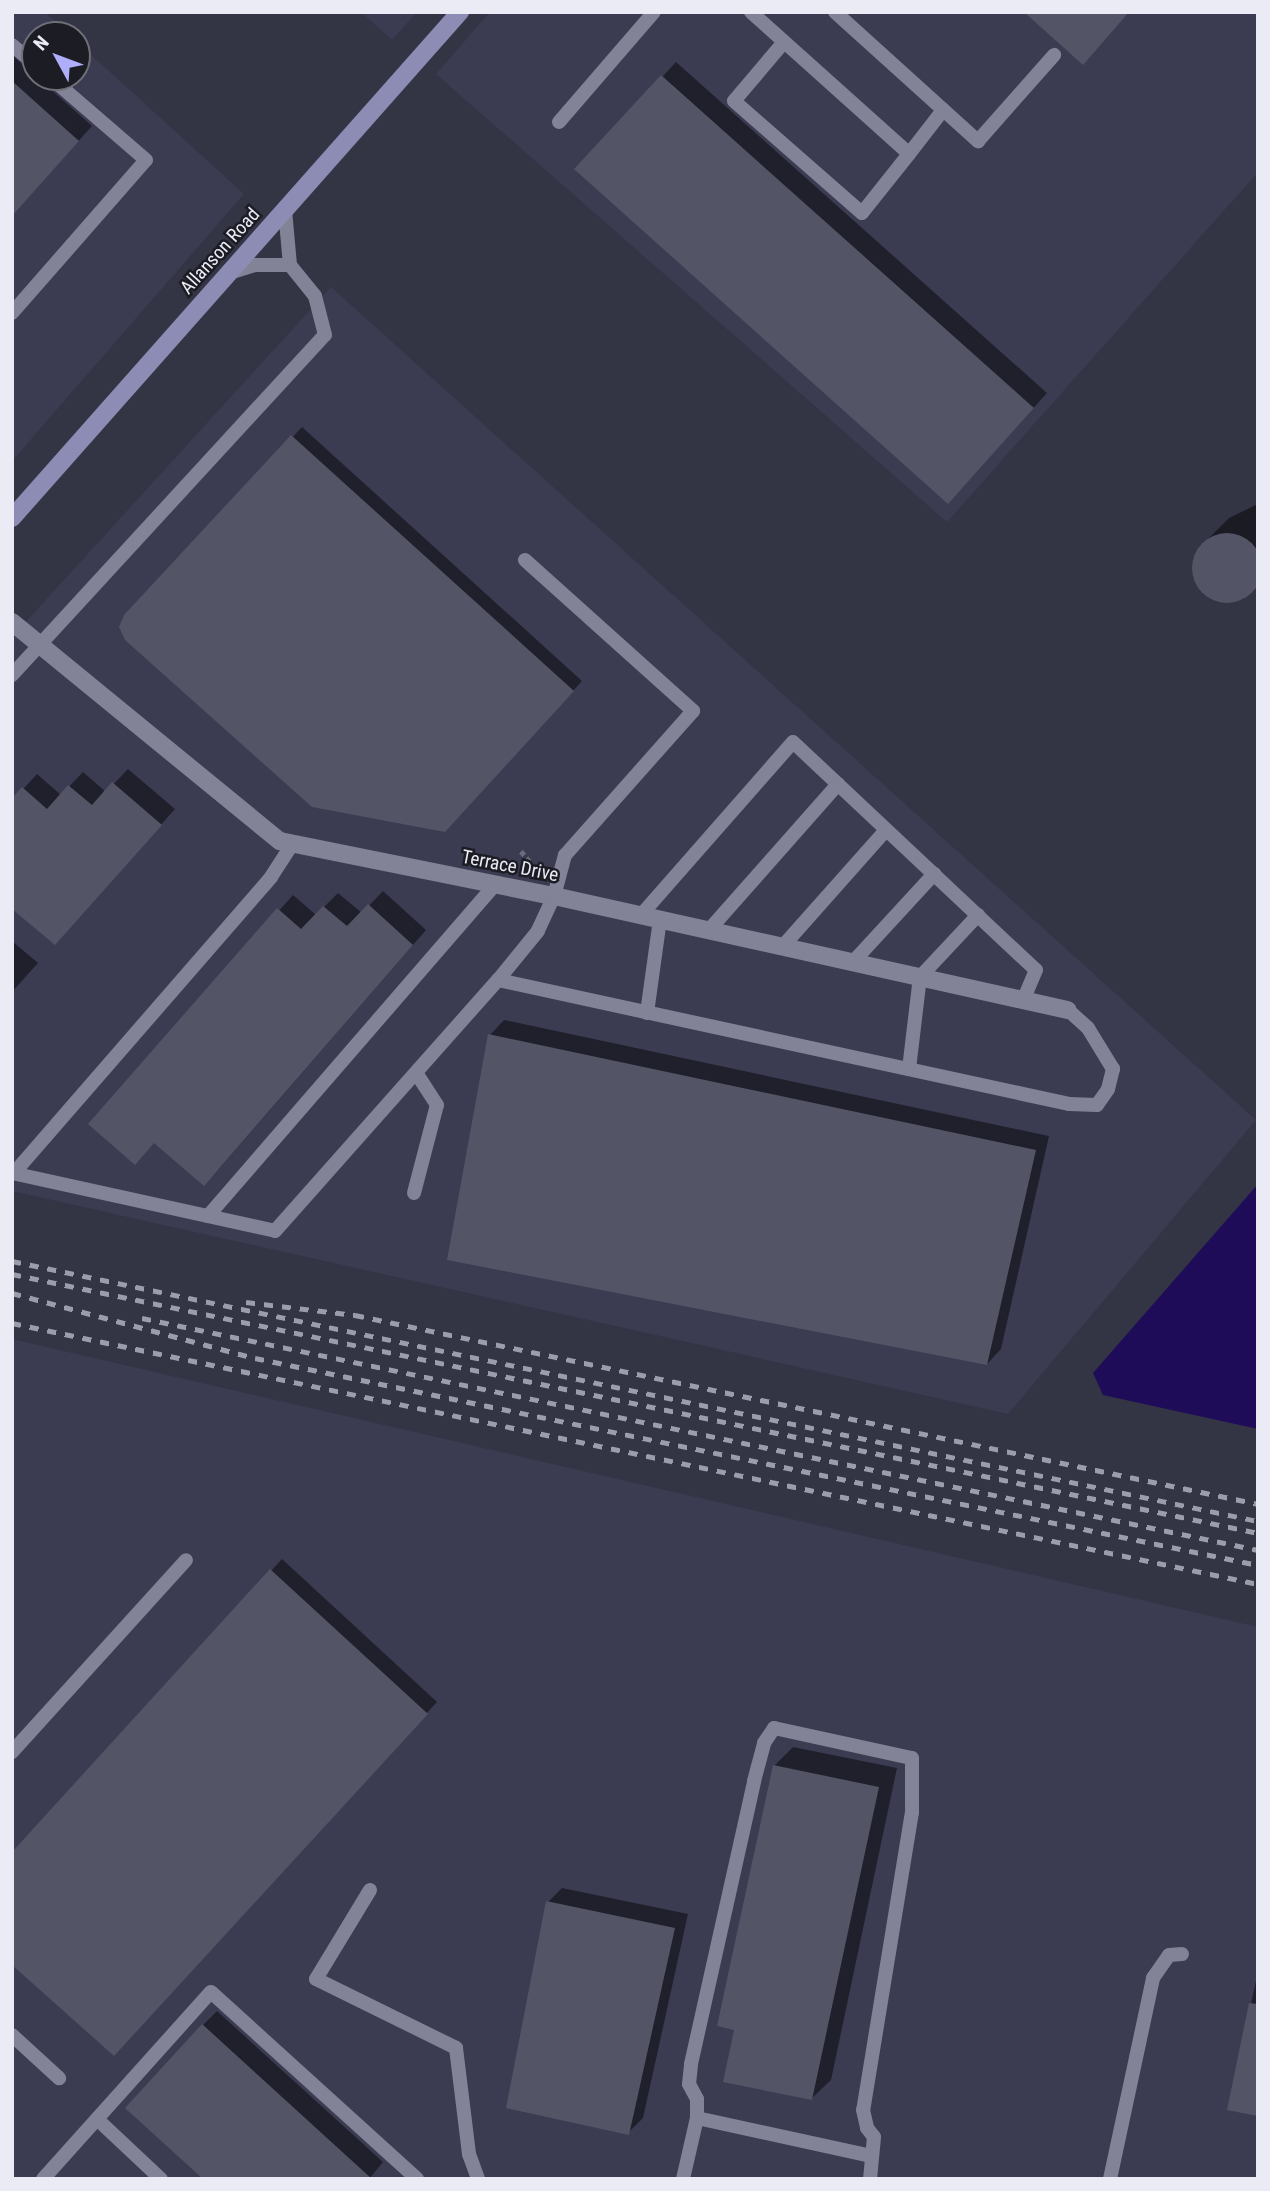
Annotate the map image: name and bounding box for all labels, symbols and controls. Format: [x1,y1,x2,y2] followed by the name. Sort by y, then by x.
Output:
[21,21,91,91] north arrow
[29,31,54,55] text: N
[175,203,265,299] street label: Allanson Road
[460,845,560,887] street label: Terrace Drive

